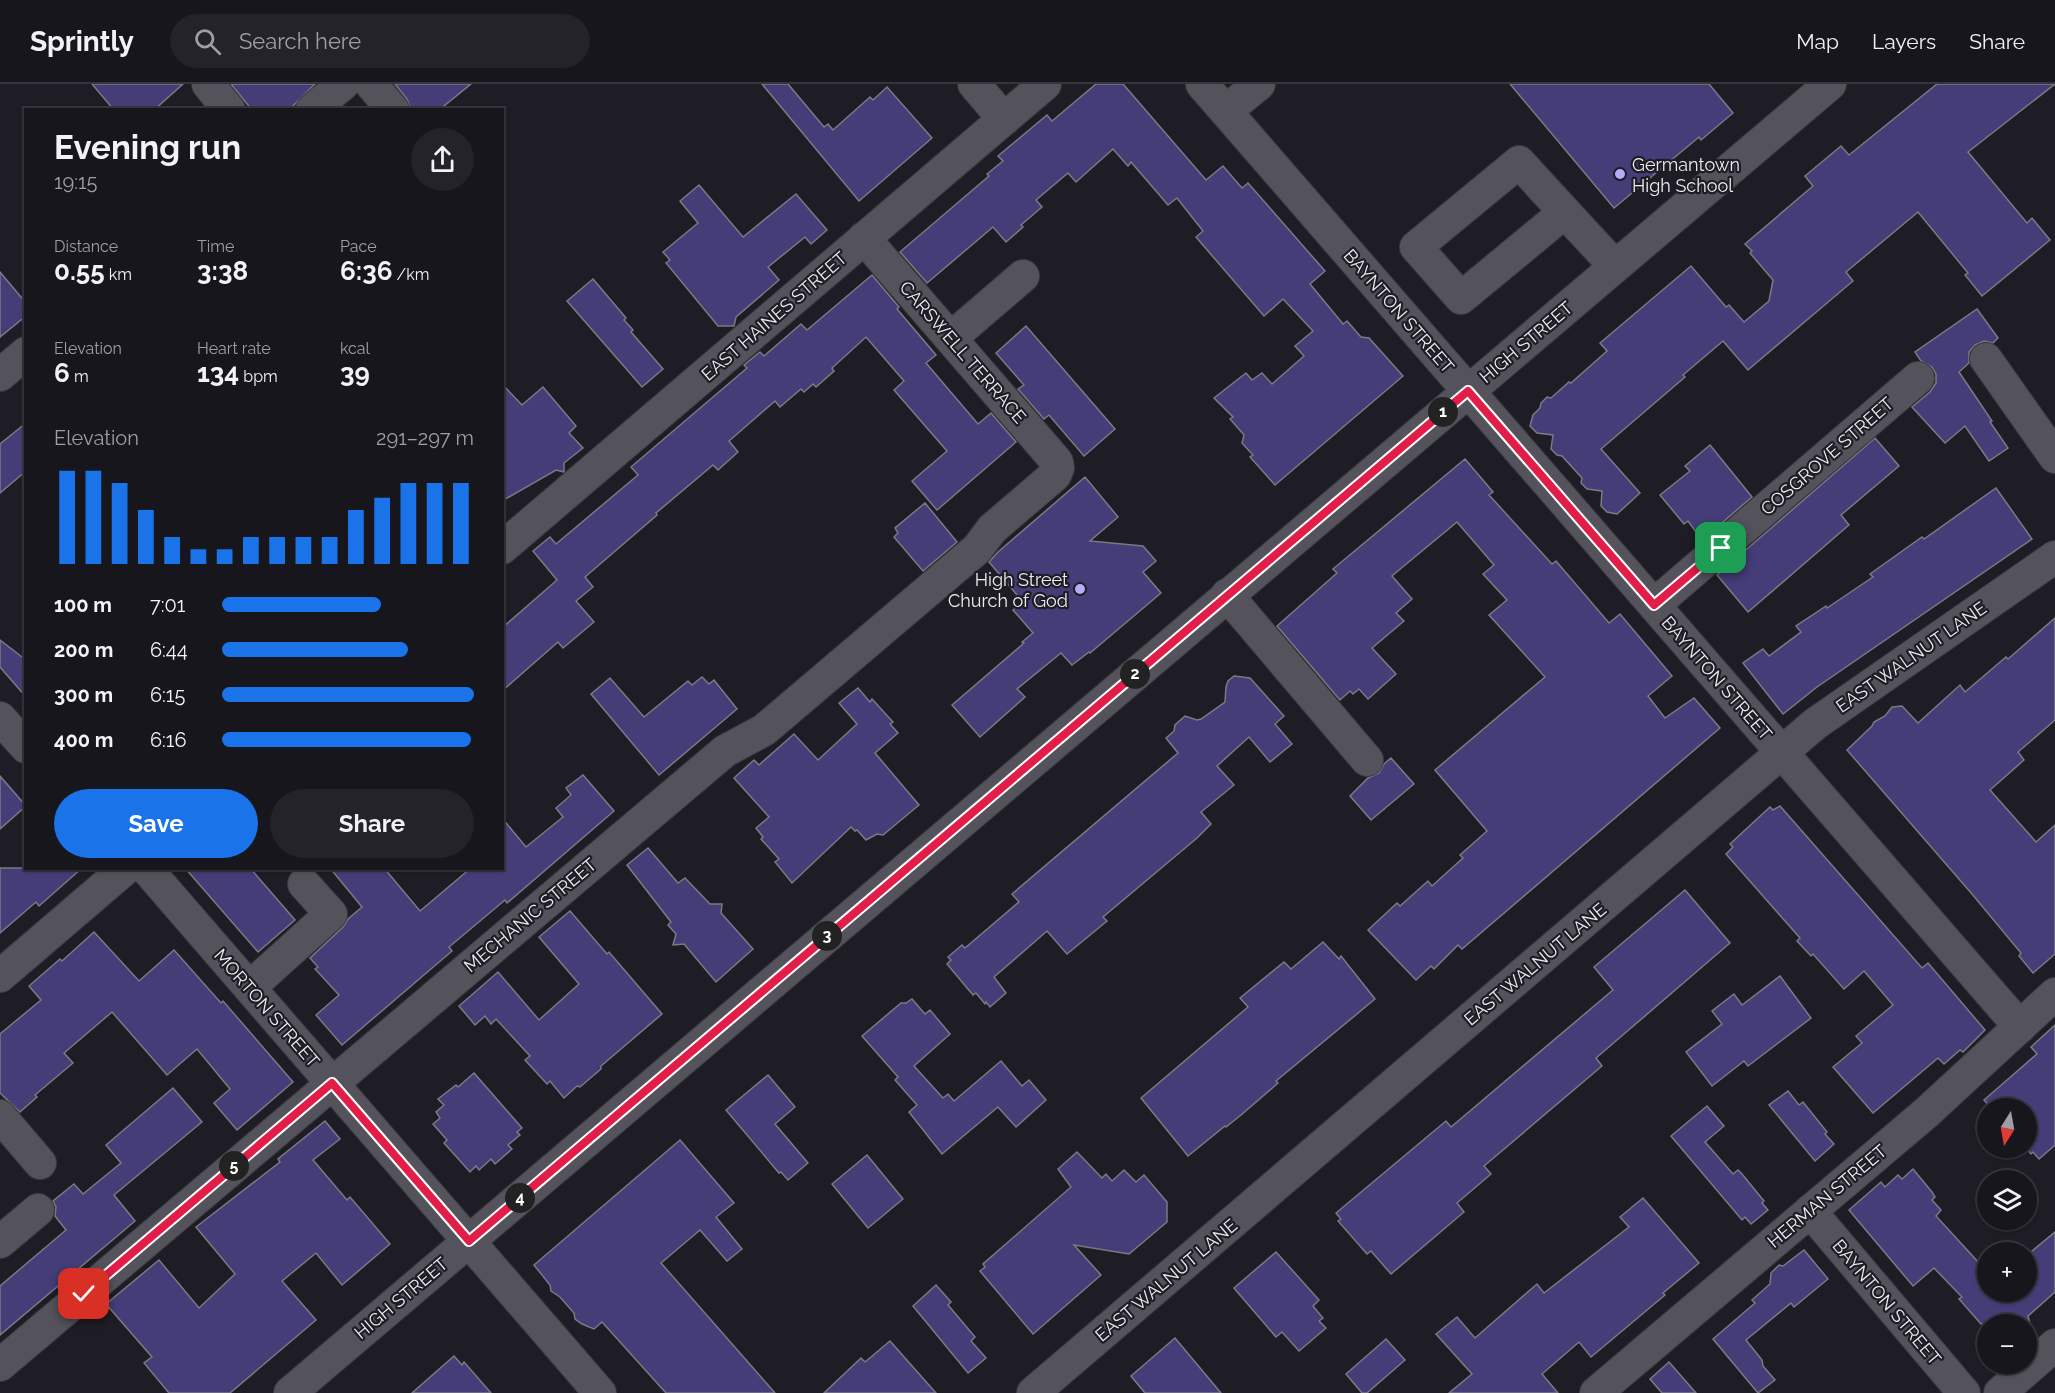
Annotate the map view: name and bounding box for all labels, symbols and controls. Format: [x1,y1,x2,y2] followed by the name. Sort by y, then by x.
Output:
[170,14,590,68] search box
[30,25,134,58] text: Sprintly
[191,25,224,58] icon: search
[239,28,361,54] text: Search here
[1796,29,1839,54] text: Map
[1872,29,1936,54] text: Layers
[1969,29,2025,54] text: Share
[54,128,241,167] text: Evening run
[411,128,474,191] button: share
[1632,154,1740,196] place label: Germantown High School
[1613,167,1627,181] marker: Germantown High School
[54,170,98,194] text: 19:15
[54,237,118,256] text: Distance
[197,237,234,256] text: Time
[340,237,377,256] text: Pace
[1340,245,1458,377] street label: BAYNTON STREET
[697,247,851,385] street label: EAST HAINES STREET
[54,256,105,286] text: 0.55
[197,256,248,286] text: 3:38
[340,256,393,286] text: 6:36
[105,265,132,284] text: km
[393,265,429,284] text: /km
[896,277,1030,427] street label: CARSWELL TERRACE
[1475,297,1577,387] street label: HIGH STREET
[54,339,122,358] text: Elevation
[197,339,271,358] text: Heart rate
[340,339,370,358] text: kcal
[54,358,70,388] text: 6
[197,358,239,388] text: 134
[340,358,370,388] text: 39
[70,367,89,386] text: m
[239,367,278,386] text: bpm
[1756,393,1898,519] street label: COSGROVE STREET
[1428,397,1458,427] pin: 1
[1439,402,1447,421] text: 1
[54,426,139,450] text: Elevation
[376,426,474,450] text: 291–297 m
[1695,522,1746,573] pin
[1704,531,1737,564] icon: arrive
[948,569,1068,611] place label: High Street Church of God
[1073,582,1087,596] marker: High Street Church of God
[54,593,112,617] text: 100 m
[150,593,185,617] text: 7:01
[1832,597,1990,717] street label: EAST WALNUT LANE
[1658,612,1776,744] street label: BAYNTON STREET
[54,638,113,662] text: 200 m
[150,638,188,662] text: 6:44
[1120,659,1150,689] pin: 2
[1130,664,1140,683] text: 2
[54,683,113,707] text: 300 m
[150,683,185,707] text: 6:15
[54,728,113,752] text: 400 m
[150,728,186,752] text: 6:16
[54,789,258,858] button: Save
[270,789,474,858] button: Share
[460,854,600,976] street label: MECHANIC STREET
[1460,898,1610,1029] street label: EAST WALNUT LANE
[812,921,842,951] pin: 3
[823,926,831,945] text: 3
[210,945,324,1072] street label: MORTON STREET
[1977,1098,2037,1158] north arrow
[1977,1098,2037,1374] map controls
[1763,1140,1891,1252] street label: HERMAN STREET
[219,1151,249,1181] pin: 5
[230,1156,238,1175] text: 5
[1977,1170,2037,1230] button: layers
[505,1183,535,1213] pin: 4
[515,1188,525,1207] text: 4
[1091,1214,1241,1345] street label: EAST WALNUT LANE
[1828,1235,1946,1369] street label: BAYNTON STREET
[1977,1242,2037,1302] button: +
[350,1253,452,1343] street label: HIGH STREET
[58,1268,109,1319] pin
[67,1277,100,1310] icon: check
[1977,1314,2037,1374] button: −

